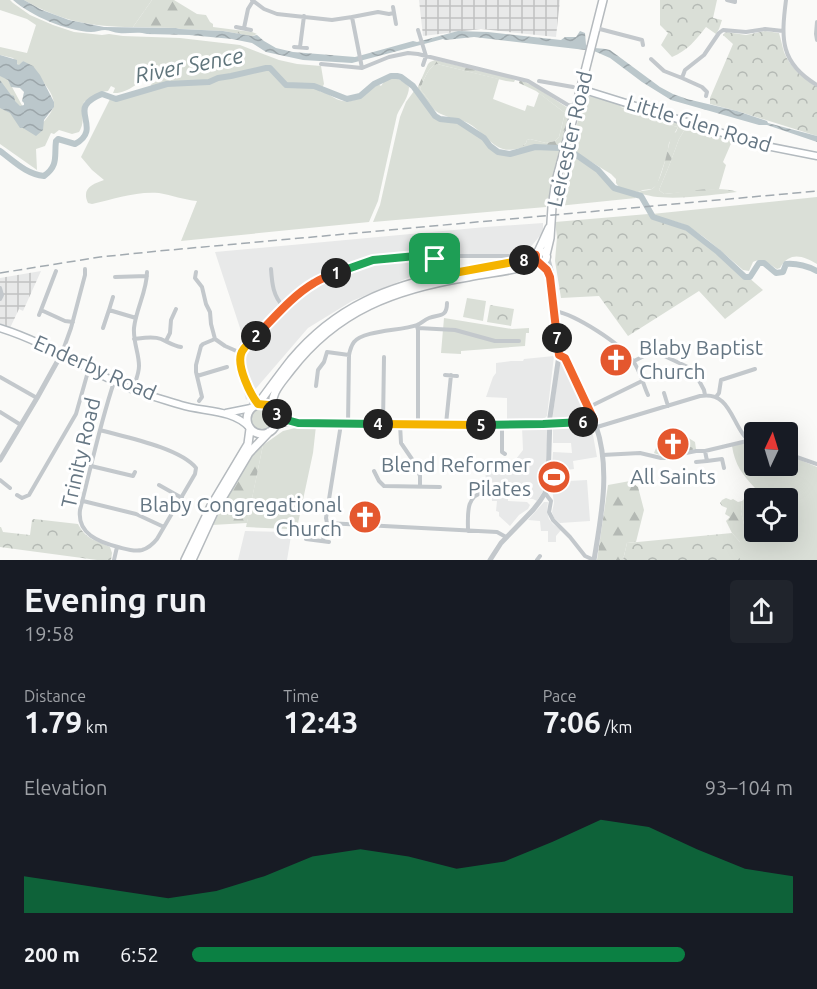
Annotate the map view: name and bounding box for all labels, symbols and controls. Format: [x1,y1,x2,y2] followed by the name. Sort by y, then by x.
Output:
[133,42,245,87] water label: River Sence
[542,68,596,209] street label: Leicester Road
[624,90,775,157] street label: Little Glen Road
[409,233,460,284] pin
[418,242,451,275] icon: arrive
[509,245,539,275] pin: 8
[519,251,529,269] text: 8
[321,258,351,288] pin: 1
[331,264,341,282] text: 1
[241,321,271,351] pin: 2
[542,323,572,353] pin: 7
[251,327,261,345] text: 2
[31,329,160,405] street label: Enderby Road
[552,329,562,347] text: 7
[639,335,763,383] place label: Blaby Baptist Church
[598,342,634,378] church icon: Blaby Baptist Church
[56,395,104,510] street label: Trinity Road
[262,399,292,429] pin: 3
[272,405,282,423] text: 3
[568,407,598,437] pin: 6
[363,409,393,439] pin: 4
[466,410,496,440] pin: 5
[578,413,588,431] text: 6
[373,415,383,433] text: 4
[476,416,486,434] text: 5
[744,422,798,476] north arrow
[744,422,798,542] map controls
[655,426,691,462] church icon: All Saints
[381,452,531,500] place label: Blend Reformer Pilates
[536,459,572,495] sports icon: Blend Reformer Pilates
[630,464,716,488] place label: All Saints
[744,488,798,542] button: locate
[140,492,342,540] place label: Blaby Congregational Church
[347,499,383,535] church icon: Blaby Congregational Church
[730,580,793,643] button: share
[24,581,207,618] text: Evening run
[24,622,74,645] text: 19:58
[24,687,86,705] text: Distance
[283,687,319,705] text: Time
[543,687,577,705] text: Pace
[24,705,82,739] text: 1.79
[283,705,358,739] text: 12:43
[543,705,601,739] text: 7:06
[82,718,108,736] text: km
[601,718,632,736] text: /km
[24,776,107,799] text: Elevation
[705,776,793,799] text: 93–104 m
[24,943,80,966] text: 200 m
[120,943,159,966] text: 6:52

